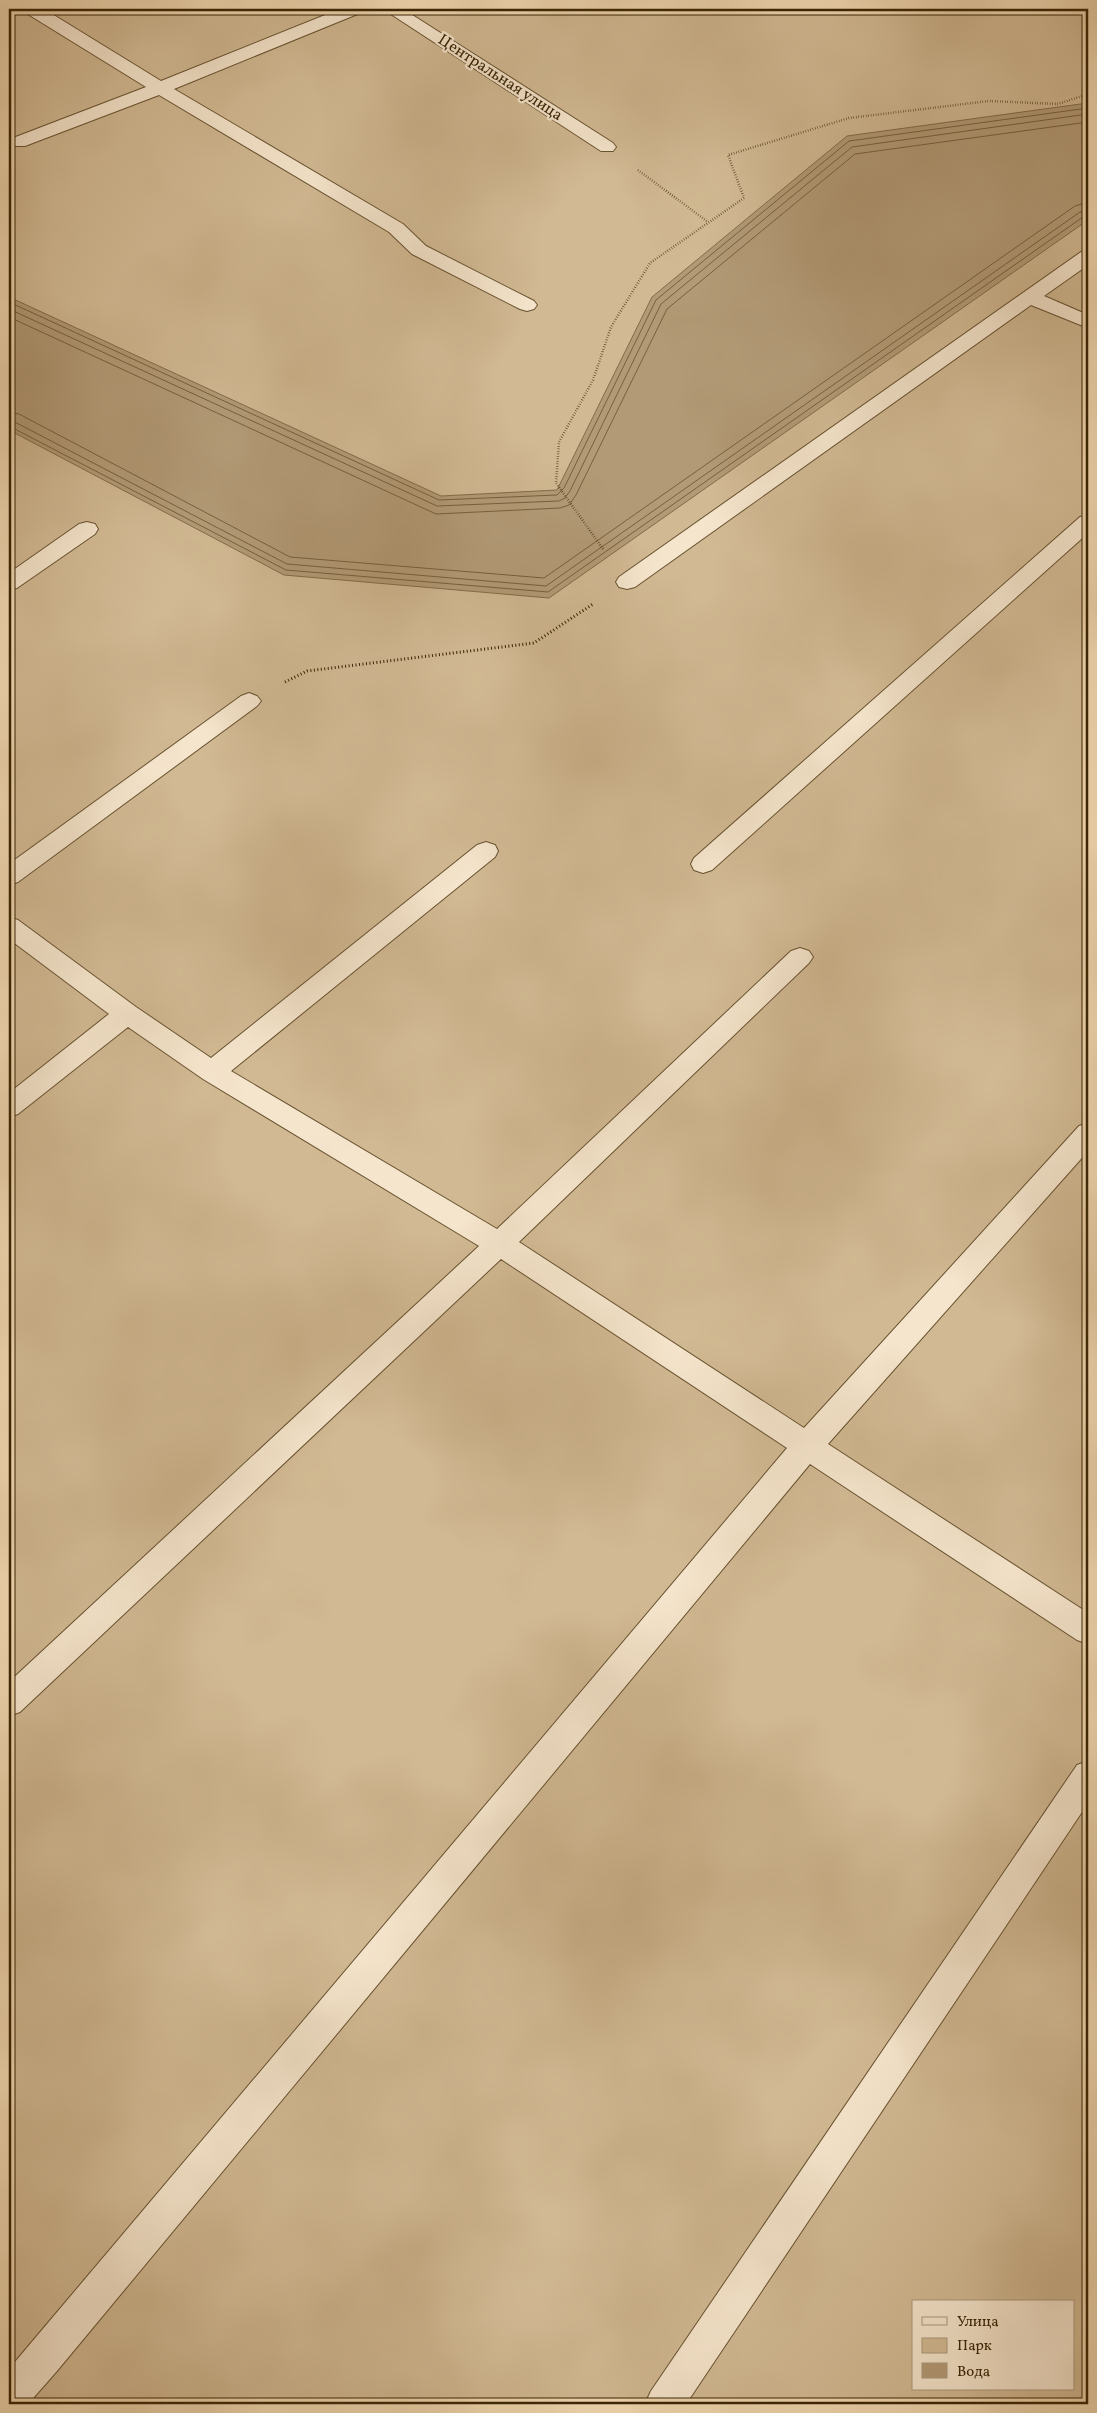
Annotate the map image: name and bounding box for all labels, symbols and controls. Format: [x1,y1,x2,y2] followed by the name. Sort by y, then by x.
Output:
[433,29,567,127] street label: Центральная улица
[912,2300,1074,2390] legend
[957,2312,999,2333] text: Улица
[957,2336,992,2357] text: Парк
[957,2362,990,2383] text: Вода

